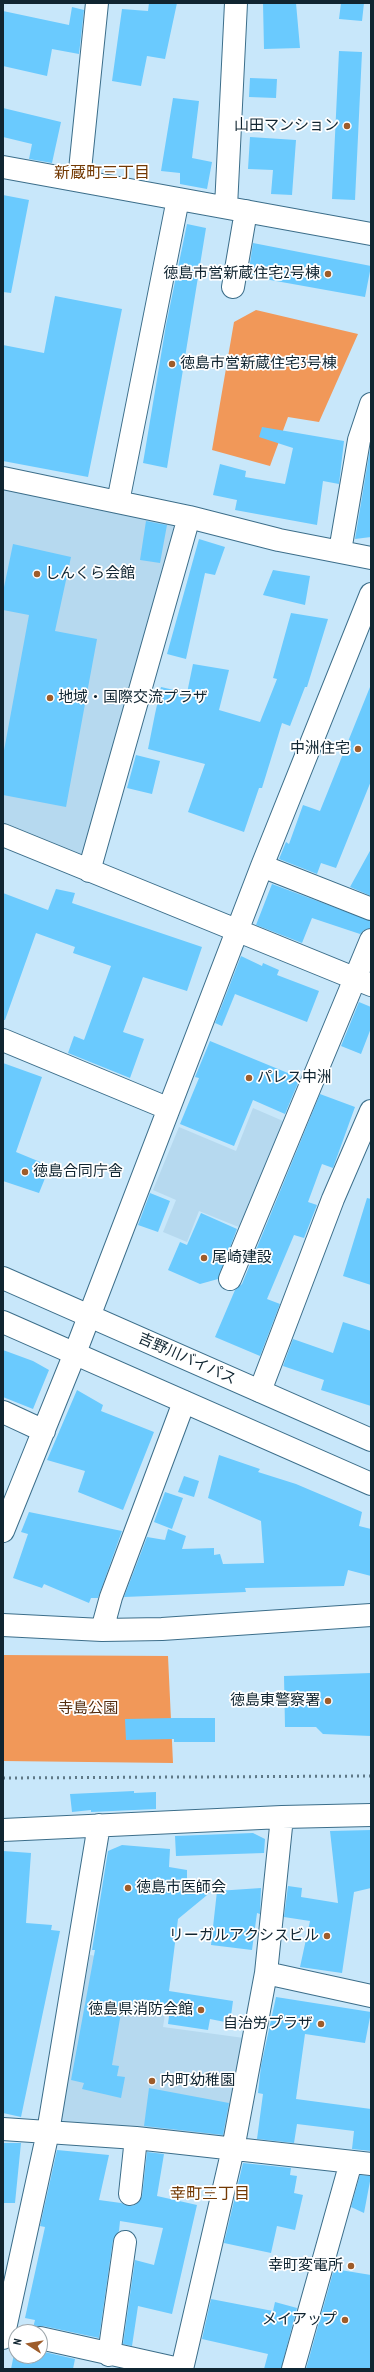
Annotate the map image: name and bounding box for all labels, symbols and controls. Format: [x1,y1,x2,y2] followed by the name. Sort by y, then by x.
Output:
[234,117,339,135] place label: 山田マンション
[342,121,352,131] marker: 山田マンション
[54,163,150,183] district label: 新蔵町三丁目
[163,265,320,283] place label: 徳島市営新蔵住宅2号棟
[323,269,333,279] marker: 徳島市営新蔵住宅2号棟
[180,355,337,373] place label: 徳島市営新蔵住宅3号棟
[167,359,177,369] marker: 徳島市営新蔵住宅3号棟
[45,565,135,583] place label: しんくら会館
[32,569,42,579] marker: しんくら会館
[58,689,208,707] place label: 地域・国際交流プラザ
[45,693,55,703] marker: 地域・国際交流プラザ
[290,740,350,758] place label: 中洲住宅
[353,744,363,754] marker: 中洲住宅
[257,1069,332,1087] place label: パレス中洲
[244,1073,254,1083] marker: パレス中洲
[33,1163,123,1181] place label: 徳島合同庁舎
[20,1167,30,1177] marker: 徳島合同庁舎
[212,1249,272,1267] place label: 尾崎建設
[199,1253,209,1263] marker: 尾崎建設
[135,1329,239,1389] street label: 吉野川バイパス
[230,1692,320,1710] place label: 徳島東警察署
[323,1696,333,1706] marker: 徳島東警察署
[58,1700,118,1718] park label: 寺島公園
[136,1879,226,1897] place label: 徳島市医師会
[123,1883,133,1893] marker: 徳島市医師会
[169,1927,319,1945] place label: リーガルアクシスビル
[322,1931,332,1941] marker: リーガルアクシスビル
[88,2001,193,2019] place label: 徳島県消防会館
[196,2005,206,2015] marker: 徳島県消防会館
[223,2015,313,2033] place label: 自治労プラザ
[316,2019,326,2029] marker: 自治労プラザ
[160,2072,235,2090] place label: 内町幼稚園
[147,2076,157,2086] marker: 内町幼稚園
[170,2184,250,2204] district label: 幸町三丁目
[268,2257,343,2275] place label: 幸町変電所
[346,2261,356,2271] marker: 幸町変電所
[262,2311,337,2329] place label: メイアップ
[340,2315,350,2325] marker: メイアップ
[8,2324,48,2364] north arrow
[10,2337,25,2346] text: N

